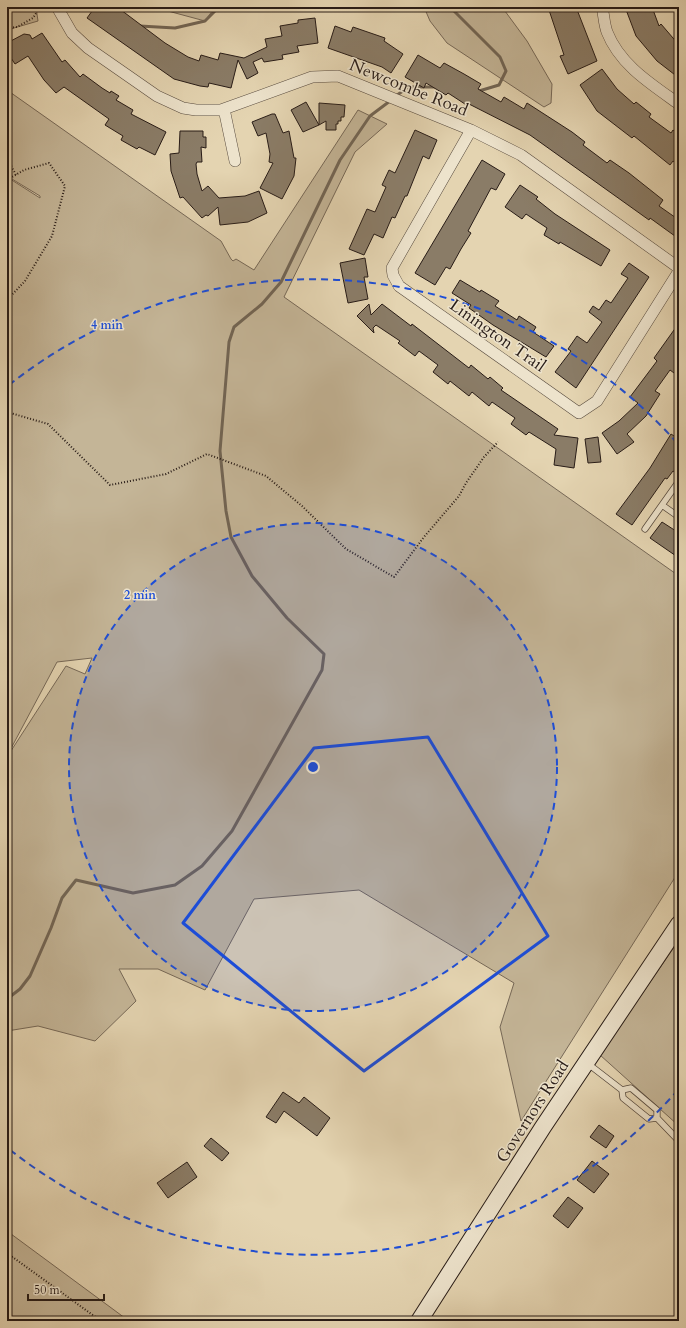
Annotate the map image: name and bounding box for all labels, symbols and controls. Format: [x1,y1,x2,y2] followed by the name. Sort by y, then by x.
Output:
[346,53,472,122] street label: Newcombe Road
[445,294,551,378] street label: Linington Trail
[91,317,123,333] text: 4 min
[124,587,156,603] text: 2 min
[306,760,320,774] centre of rings
[491,1056,574,1167] street label: Governors Road
[28,1276,104,1302] scale bar
[34,1282,61,1298] text: 50 m

